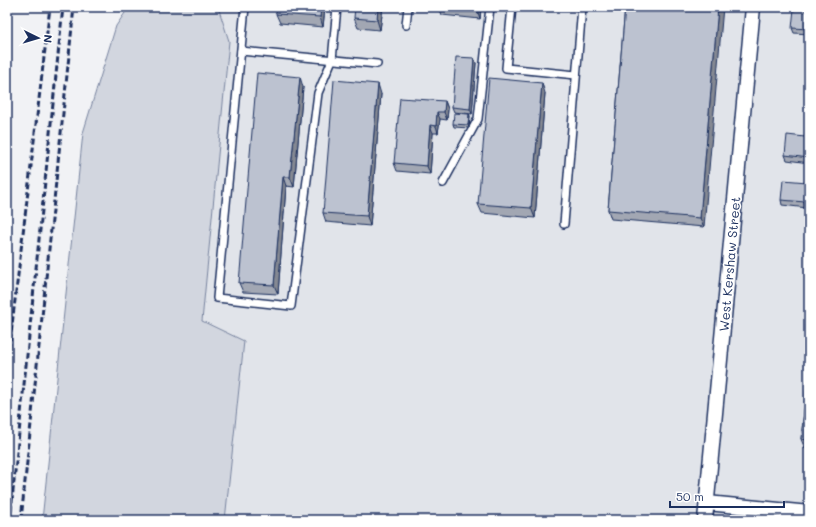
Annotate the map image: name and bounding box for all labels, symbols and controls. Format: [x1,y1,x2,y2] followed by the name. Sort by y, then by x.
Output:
[18,18,58,58] north arrow
[41,34,56,44] text: N
[715,195,743,332] street label: West Kershaw Street
[670,483,784,509] scale bar
[676,488,704,504] text: 50 m

